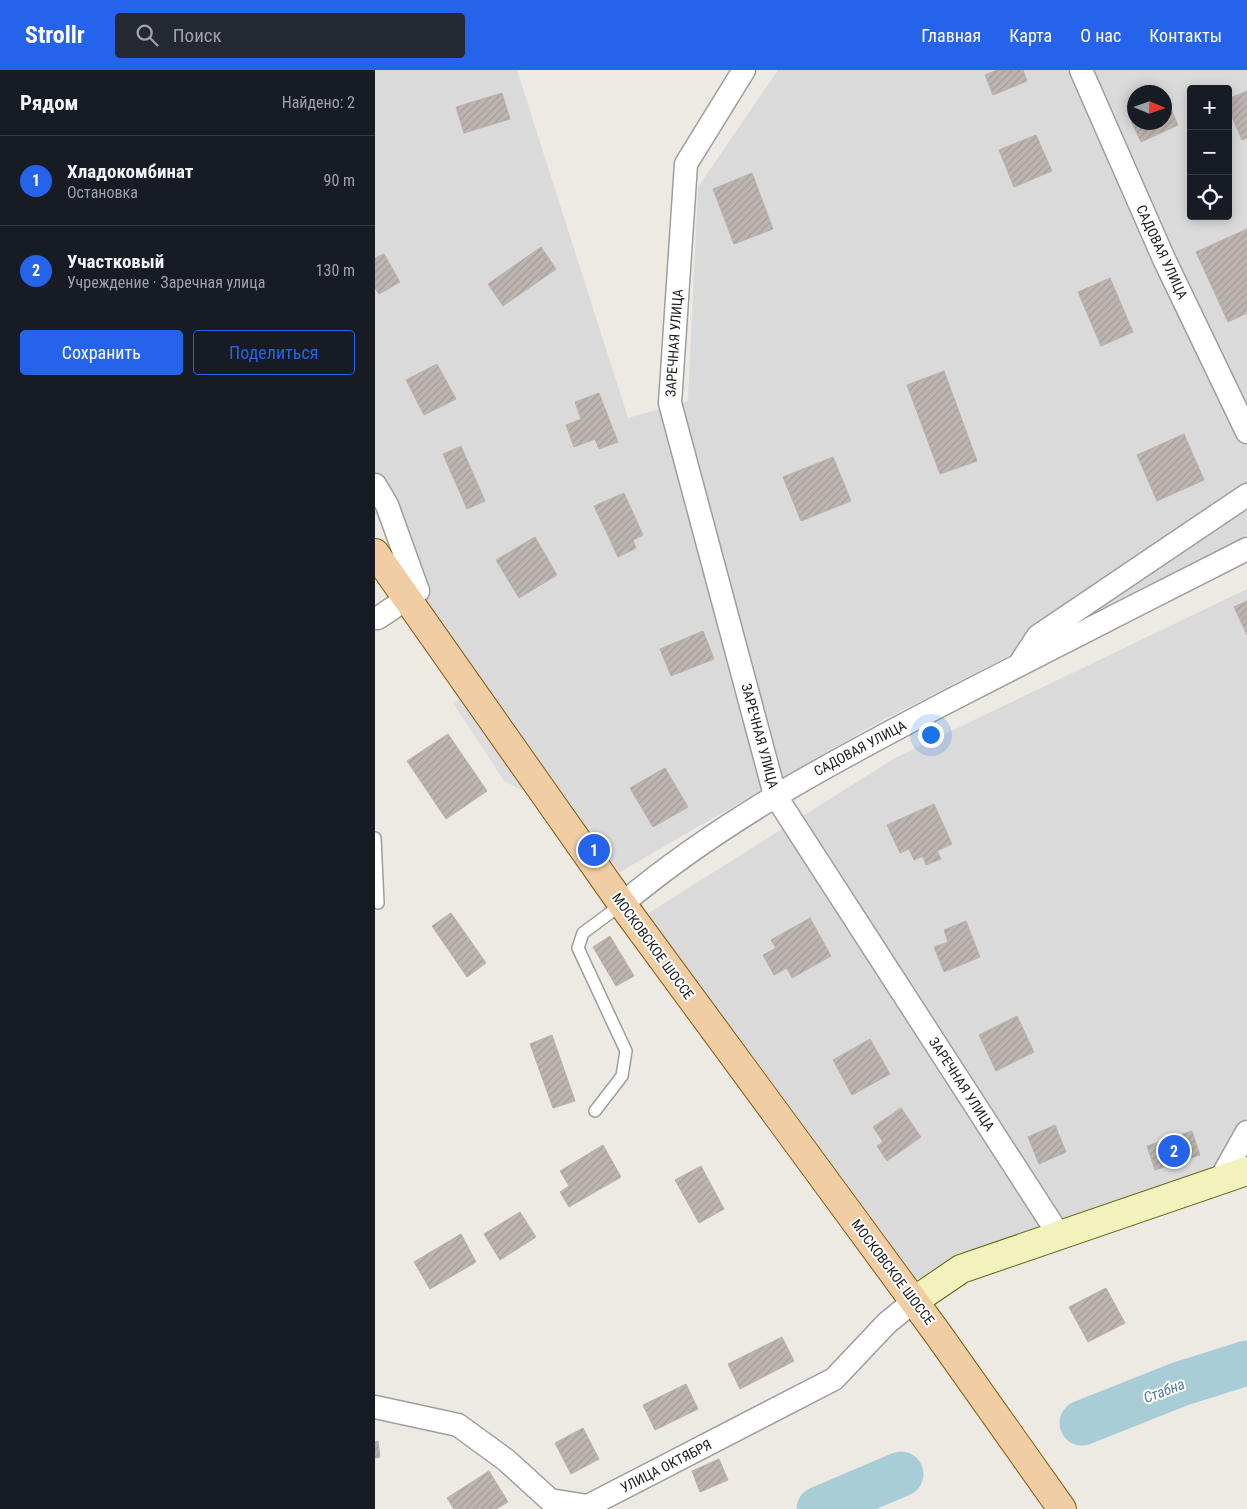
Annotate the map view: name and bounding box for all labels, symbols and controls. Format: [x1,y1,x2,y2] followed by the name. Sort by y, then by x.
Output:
[115,13,465,58] search box
[25,21,85,49] text: Strollr
[133,21,161,49] icon: search
[173,24,222,47] text: Поиск
[921,25,981,46] text: Главная
[1009,25,1052,46] text: Карта
[1080,25,1121,46] text: О нас
[1149,25,1222,46] text: Контакты
[1127,85,1172,130] north arrow
[1187,85,1232,220] map controls
[1187,85,1232,130] button: +
[20,91,79,115] text: Рядом
[282,93,355,112] text: Найдено: 2
[1187,130,1232,175] button: −
[67,160,193,183] text: Хладокомбинат
[32,171,40,190] text: 1
[323,171,355,190] text: 90 m
[1187,175,1232,220] button: locate
[67,183,138,202] text: Остановка
[1133,202,1191,302] street label: САДОВАЯ УЛИЦА
[67,250,164,273] text: Участковый
[32,261,40,280] text: 2
[316,261,355,280] text: 130 m
[67,273,265,292] text: Учреждение · Заречная улица
[662,288,686,398] street label: ЗАРЕЧНАЯ УЛИЦА
[20,330,183,375] button: Сохранить
[193,330,355,375] button: Поделиться
[738,682,782,790] street label: ЗАРЕЧНАЯ УЛИЦА
[811,717,909,779] street label: САДОВАЯ УЛИЦА
[918,722,944,748] your location
[578,831,610,869] pin: 1
[609,890,697,1002] street label: МОСКОВСКОЕ ШОССЕ
[926,1034,998,1134] street label: ЗАРЕЧНАЯ УЛИЦА
[1158,1132,1190,1170] pin: 2
[848,1216,938,1328] street label: МОСКОВСКОЕ ШОССЕ
[1141,1375,1187,1407] water label: Стабна
[618,1436,714,1496] street label: УЛИЦА ОКТЯБРЯ

